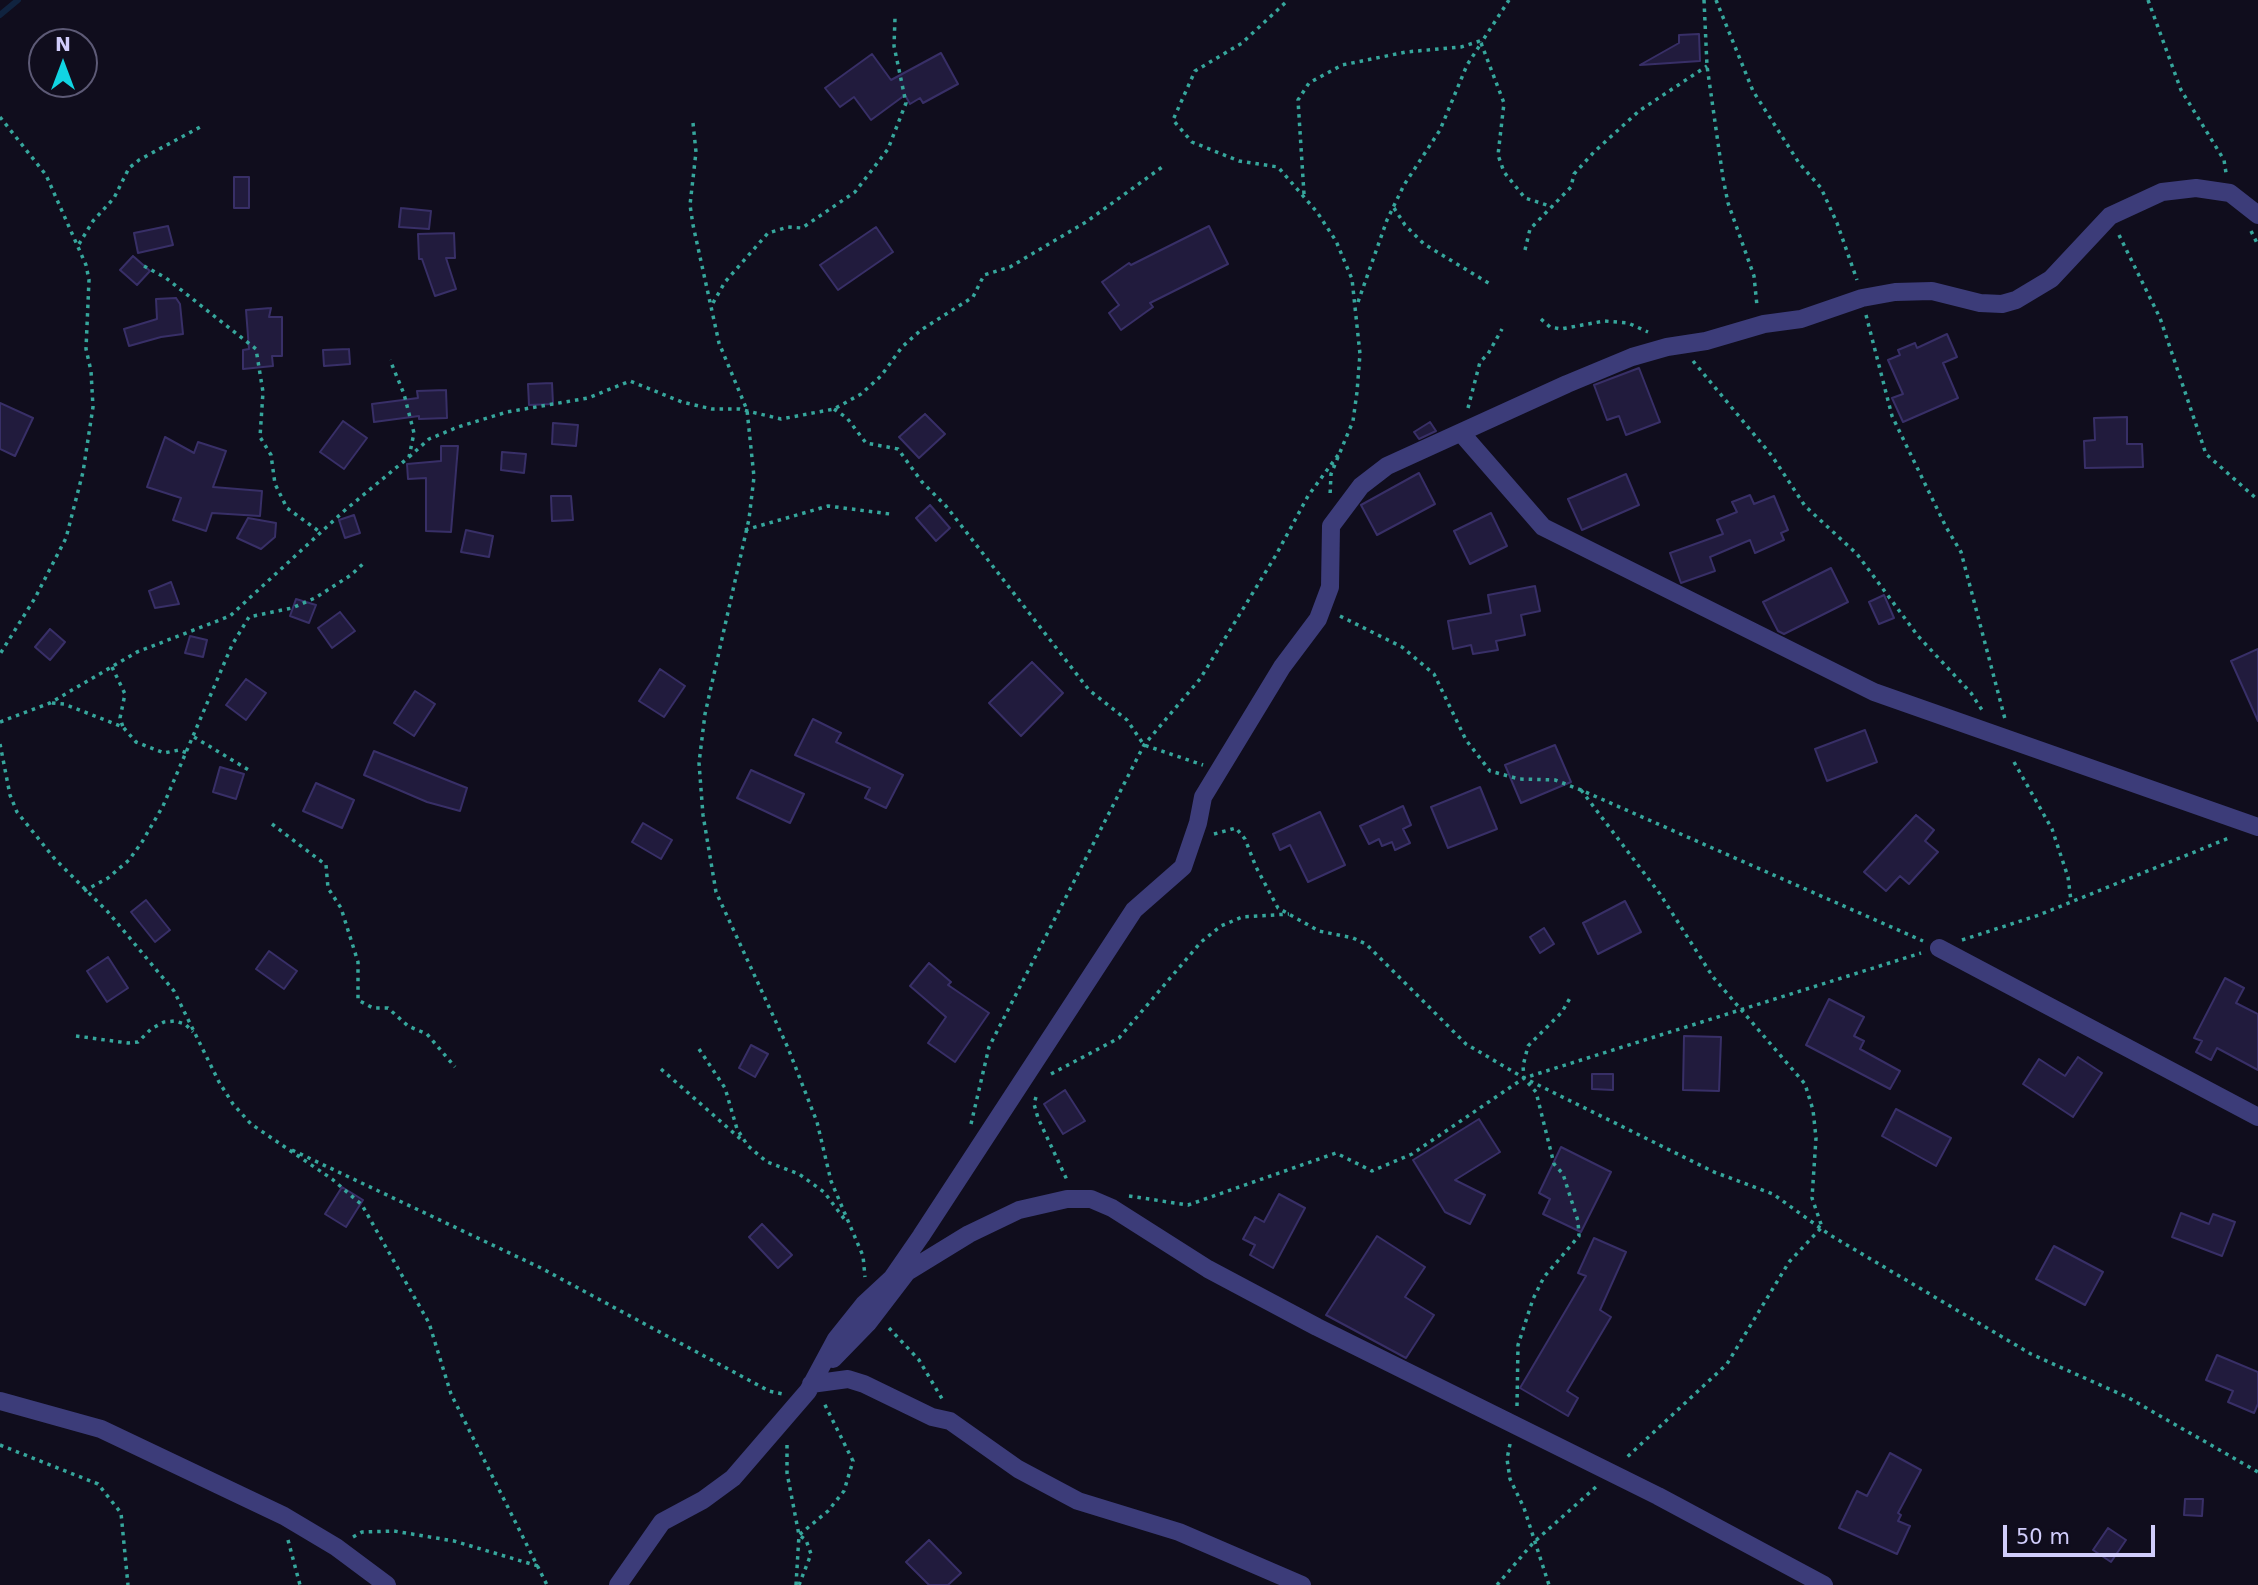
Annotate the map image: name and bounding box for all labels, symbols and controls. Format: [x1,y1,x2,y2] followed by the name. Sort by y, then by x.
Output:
[28,28,98,98] north arrow
[55,33,71,55] text: N
[2006,1512,2158,1556] scale bar
[2016,1525,2070,1549] text: 50 m

